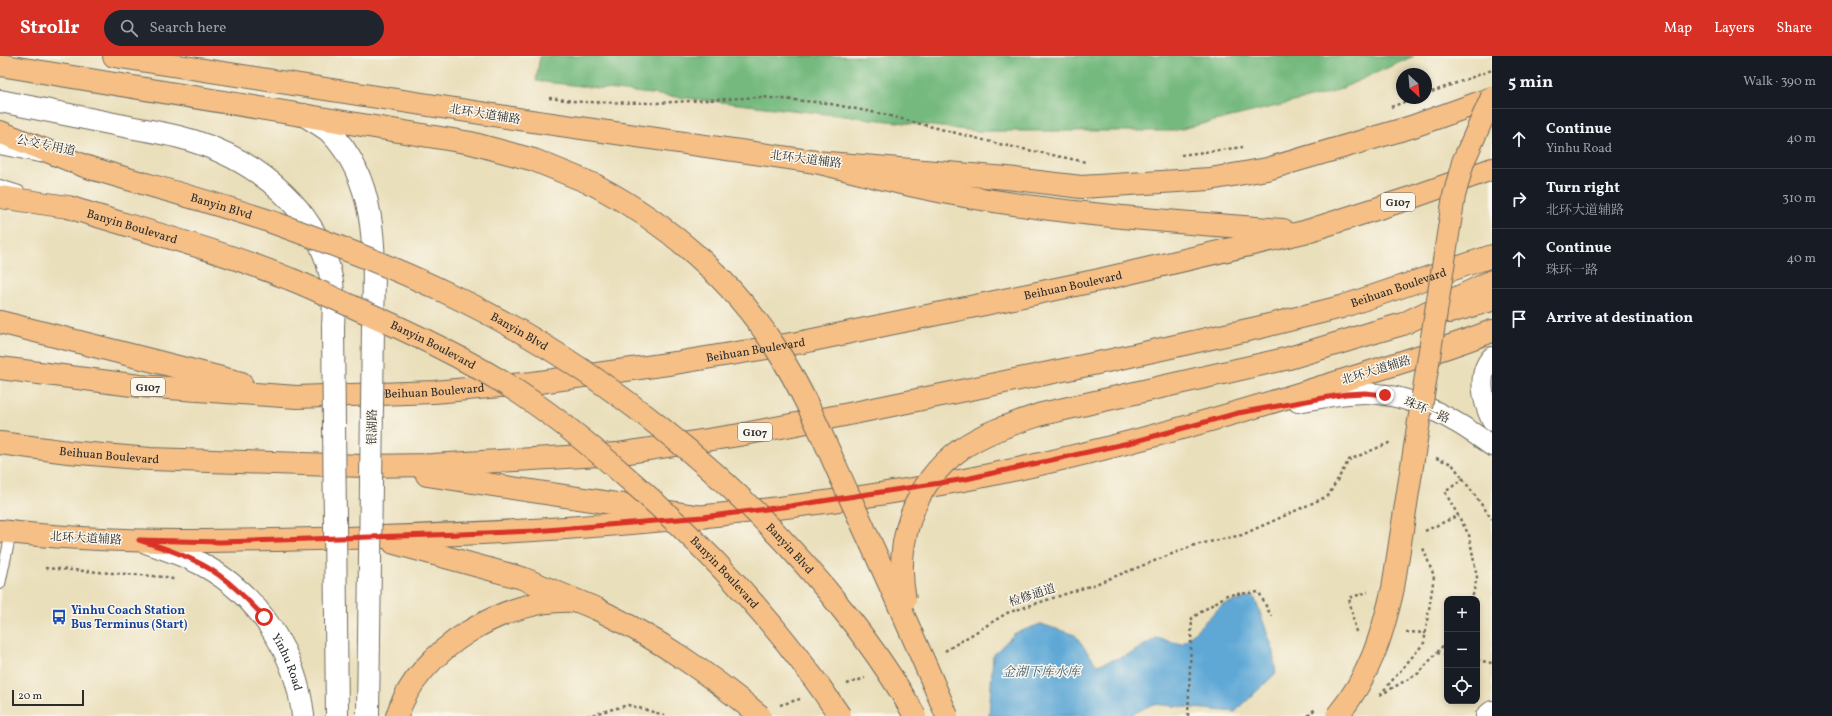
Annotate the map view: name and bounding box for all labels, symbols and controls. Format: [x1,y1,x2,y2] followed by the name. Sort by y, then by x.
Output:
[104,10,384,46] search box
[20,15,80,41] text: Strollr
[118,17,140,39] icon: search
[150,18,226,39] text: Search here
[1664,19,1692,38] text: Map
[1714,19,1754,38] text: Layers
[1776,19,1812,38] text: Share
[1396,68,1432,104] north arrow
[1508,71,1553,94] text: 5 min
[1743,73,1816,91] text: Walk · 390 m
[448,101,522,129] street label: 北环大道辅路
[1546,119,1611,140] text: Continue
[1508,128,1530,150] icon: ahead
[1787,130,1816,148] text: 40 m
[15,132,77,160] street label: 公交专用道
[1546,140,1612,158] text: Yinhu Road
[769,148,843,172] street label: 北环大道辅路
[1546,178,1620,199] text: Turn right
[1508,188,1530,210] icon: right
[188,190,254,224] street label: Banyin Blvd
[1782,190,1816,208] text: 310 m
[1381,193,1415,211] road number: G107
[1546,202,1624,220] text: 北环大道辅路
[84,206,179,248] street label: Banyin Boulevard
[1546,238,1611,259] text: Continue
[1508,248,1530,270] icon: ahead
[1787,250,1816,268] text: 40 m
[1546,262,1598,280] text: 珠环一路
[1349,265,1449,312] street label: Beihuan Boulevard
[1022,268,1124,305] street label: Beihuan Boulevard
[1508,308,1530,330] icon: arrive
[1546,308,1693,329] text: Arrive at destination
[487,309,551,355] street label: Banyin Blvd
[387,317,478,374] street label: Banyin Boulevard
[705,335,807,367] street label: Beihuan Boulevard
[1340,353,1413,389] street label: 北环大道辅路
[131,378,165,396] road number: G107
[384,380,485,403] street label: Beihuan Boulevard
[1376,386,1394,404] route end
[1401,394,1452,428] street label: 珠环一路
[365,409,381,445] street label: 银湖路
[738,423,772,441] road number: G107
[58,444,160,468] street label: Beihuan Boulevard
[762,520,817,578] street label: Banyin Blvd
[50,529,122,549] street label: 北环大道辅路
[686,533,762,613] street label: Banyin Boulevard
[1007,581,1058,611] street label: 检修通道
[1444,596,1480,704] map controls
[1444,596,1480,632] button: +
[71,603,187,633] place label: Yinhu Coach Station Bus Terminus (Start)
[50,608,68,626] bus stop icon: Yinhu Coach Station Bus Terminus (Start)
[255,608,273,626] route start
[267,631,305,693] street label: Yinhu Road
[1444,632,1480,668] button: −
[1002,664,1082,682] water label: 金湖下库水库
[1444,668,1480,704] button: locate
[12,688,84,707] scale bar
[18,689,42,704] text: 20 m

